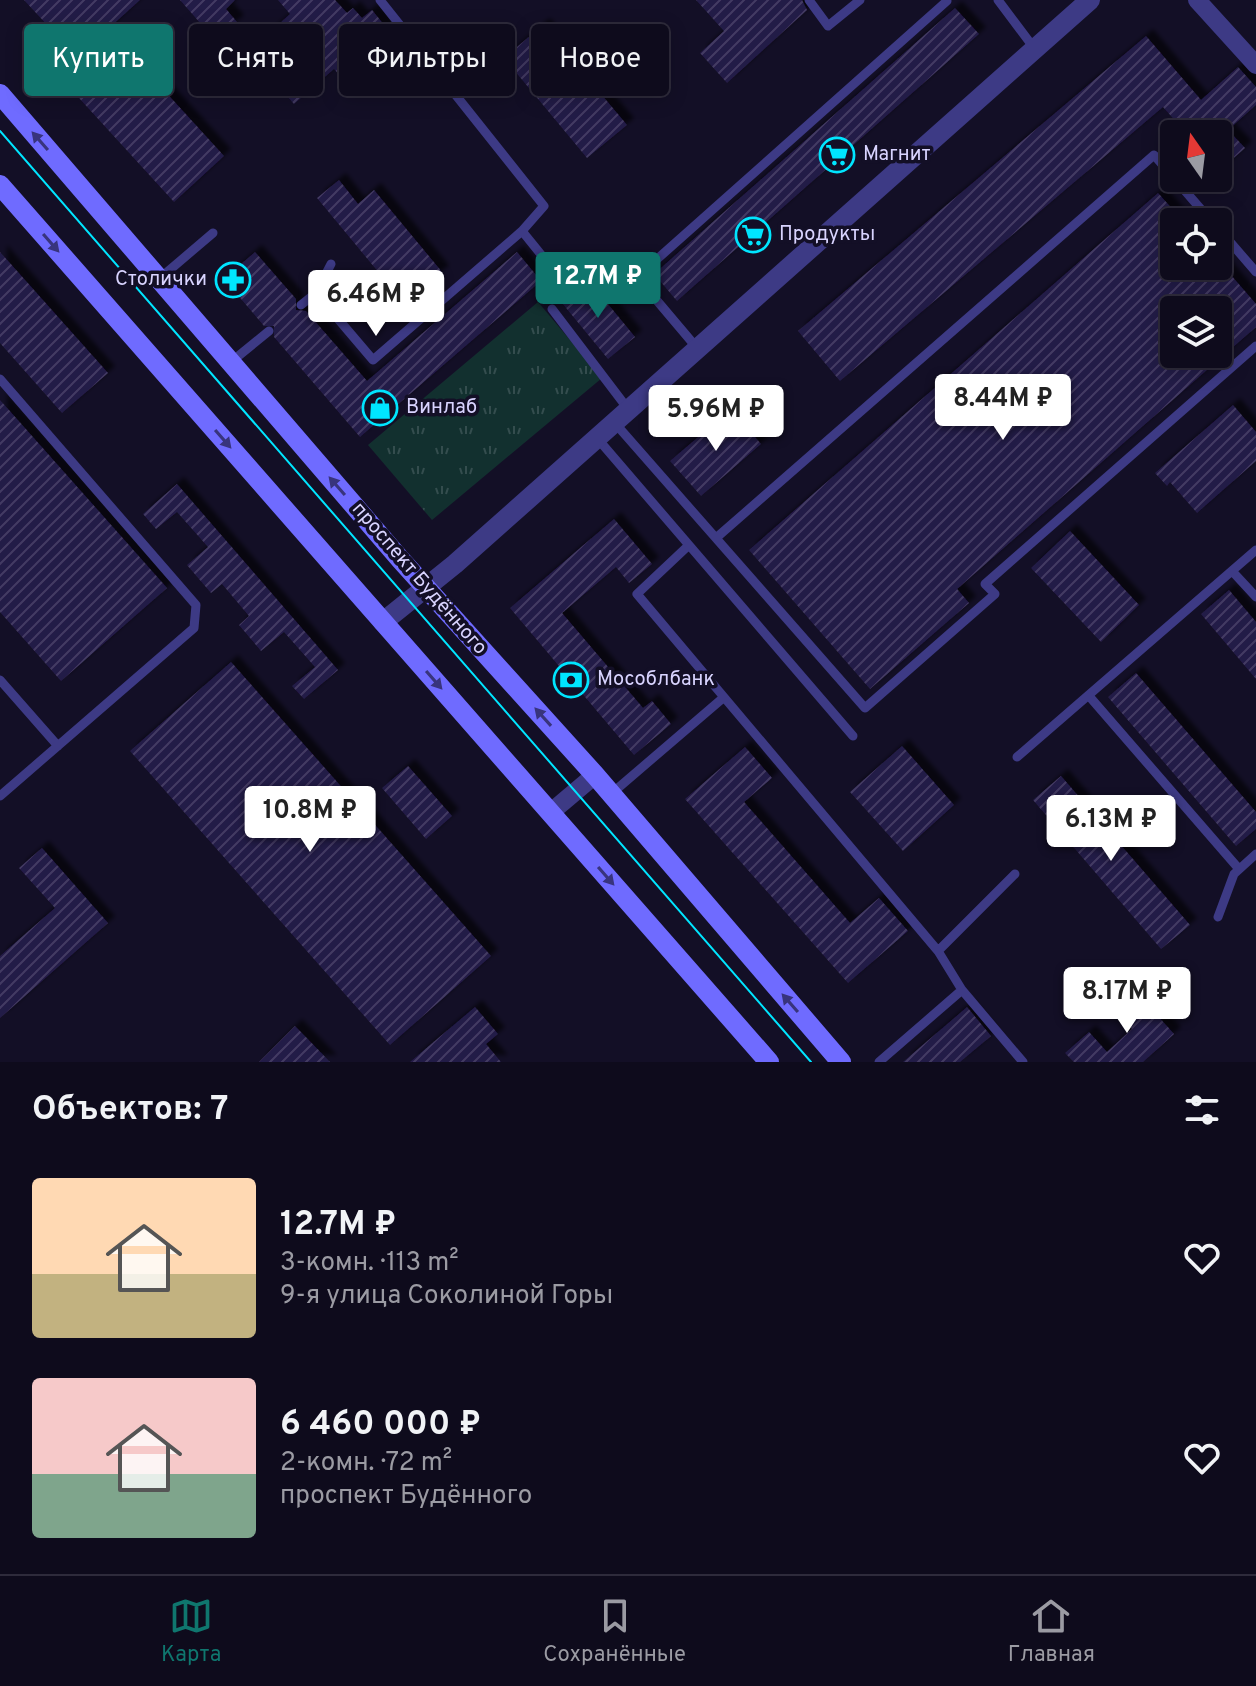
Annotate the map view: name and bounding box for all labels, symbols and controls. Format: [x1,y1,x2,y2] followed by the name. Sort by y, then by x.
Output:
[24,24,173,96] chip: Купить
[189,24,323,96] chip: Снять
[339,24,515,96] chip: Фильтры
[531,24,669,96] chip: Новое
[1160,120,1232,192] north arrow
[1160,120,1232,368] map controls
[32,131,49,151] one-way arrow
[818,136,856,174] supermarket icon: Магнит
[863,142,931,168] place label: Магнит
[1160,208,1232,280] button: locate
[734,216,772,254] supermarket icon: Продукты
[779,222,875,248] place label: Продукты
[42,234,60,253] one-way arrow
[524,252,672,320] pin: 12.7M ₽
[214,261,252,299] pharmacy icon: Столички
[554,261,642,294] text: 12.7M ₽
[115,267,207,293] place label: Столички
[302,270,450,338] pin: 6.46M ₽
[326,279,426,312] text: 6.46M ₽
[1160,296,1232,368] button: layers
[929,374,1077,442] pin: 8.44M ₽
[953,383,1053,416] text: 8.44M ₽
[642,385,790,453] pin: 5.96M ₽
[361,389,399,427] shop icon: Винлаб
[667,394,765,427] text: 5.96M ₽
[406,395,477,421] place label: Винлаб
[214,428,231,448] one-way arrow
[329,477,347,496] one-way arrow
[346,497,492,661] street label: проспект Будённого
[552,661,590,699] bank icon: Мособлбанк
[597,667,715,693] place label: Мособлбанк
[425,671,443,690] one-way arrow
[534,708,552,727] one-way arrow
[236,786,384,854] pin: 10.8M ₽
[263,795,357,828] text: 10.8M ₽
[1037,795,1185,863] pin: 6.13M ₽
[1065,804,1157,837] text: 6.13M ₽
[597,865,614,885] one-way arrow
[1053,967,1201,1035] pin: 8.17M ₽
[1082,976,1172,1009] text: 8.17M ₽
[782,993,799,1013] one-way arrow
[1180,1088,1224,1132] icon: filters
[32,1089,228,1132] text: Объектов: 7
[280,1204,396,1247] text: 12.7M ₽
[96,1210,192,1306] icon: home
[1180,1236,1224,1280] icon: heart
[280,1247,459,1280] text: 3-комн. · 113 m²
[280,1280,613,1313] text: 9-я улица Соколиной Горы
[280,1404,481,1447] text: 6 460 000 ₽
[96,1410,192,1506] icon: home
[1180,1436,1224,1480] icon: heart
[280,1447,452,1480] text: 2-комн. · 72 m²
[280,1480,532,1513] text: проспект Будённого
[161,1594,221,1669] tab: Карта
[543,1594,686,1669] tab: Сохранённые
[1008,1594,1095,1669] tab: Главная

